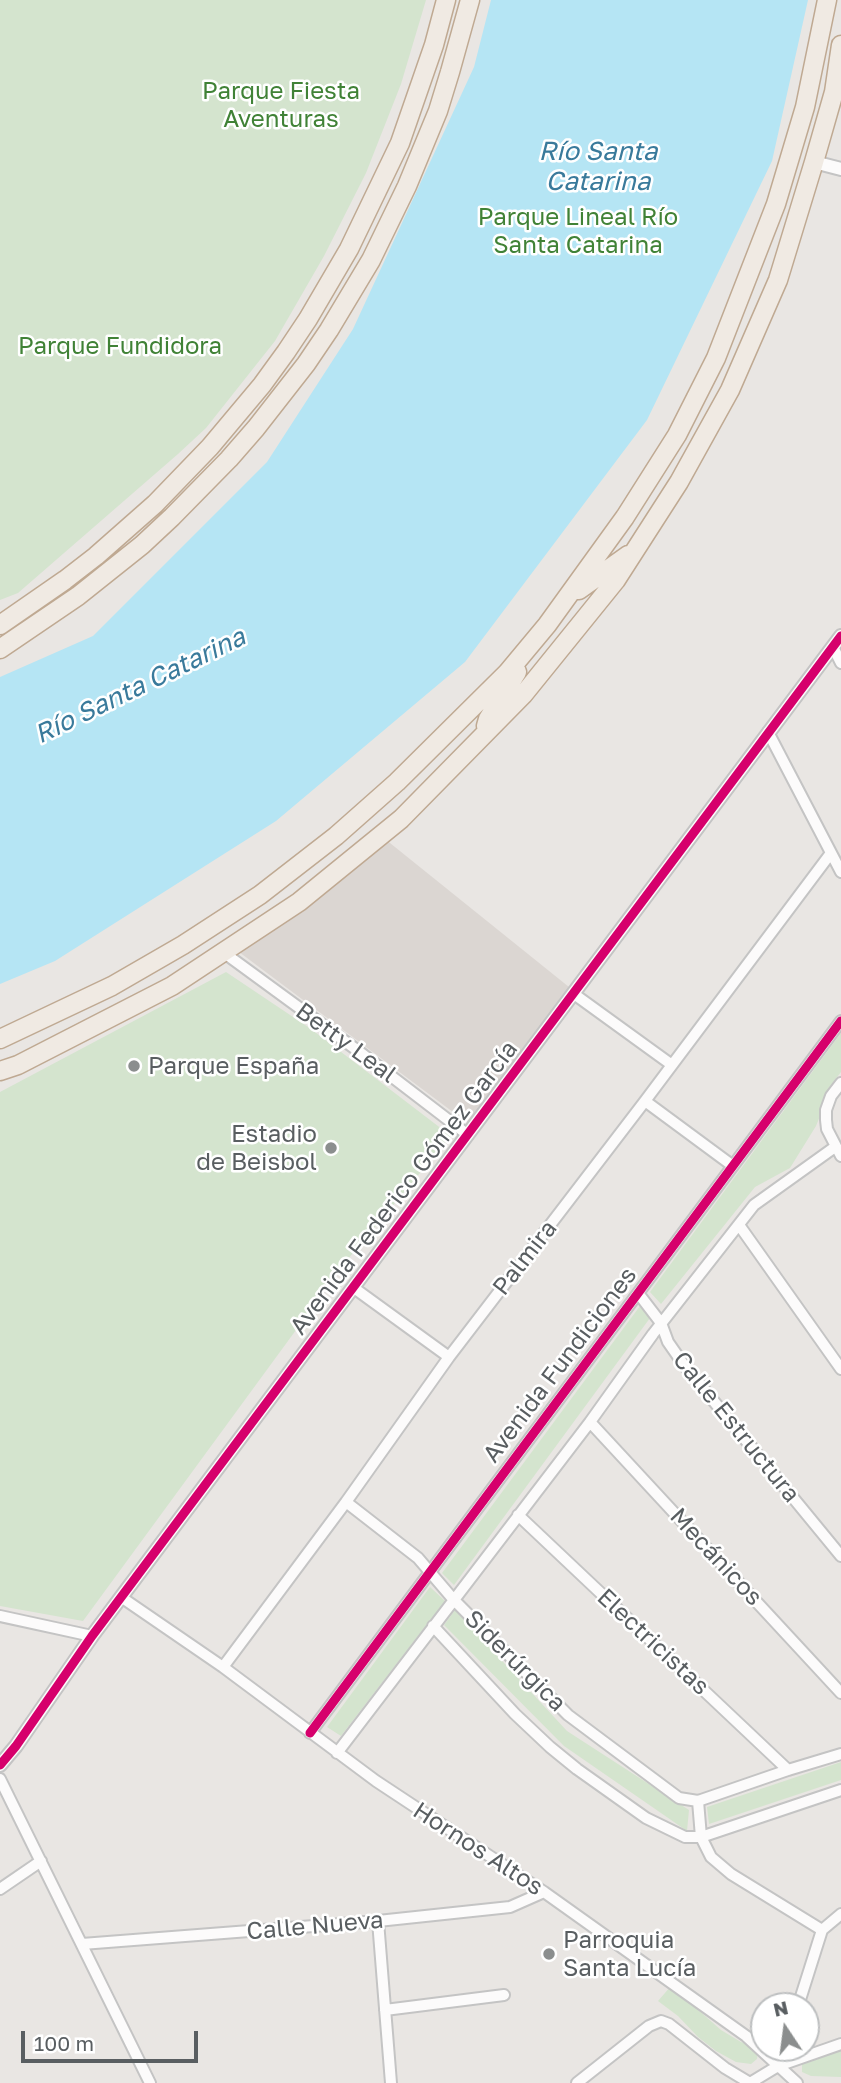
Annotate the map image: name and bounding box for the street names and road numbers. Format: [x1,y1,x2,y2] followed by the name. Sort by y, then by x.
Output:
[290,997,402,1089] street label: Betty Leal
[284,1035,524,1341] street label: Avenida Federico Gómez García
[487,1215,563,1301] street label: Palmira
[477,1262,643,1468] street label: Avenida Fundiciones
[666,1346,806,1508] street label: Calle Estructura
[664,1502,768,1612] street label: Mecánicos
[591,1583,715,1701] street label: Electricistas
[458,1604,572,1718] street label: Siderúrgica
[408,1796,548,1902] street label: Hornos Altos
[245,1906,385,1946] street label: Calle Nueva

